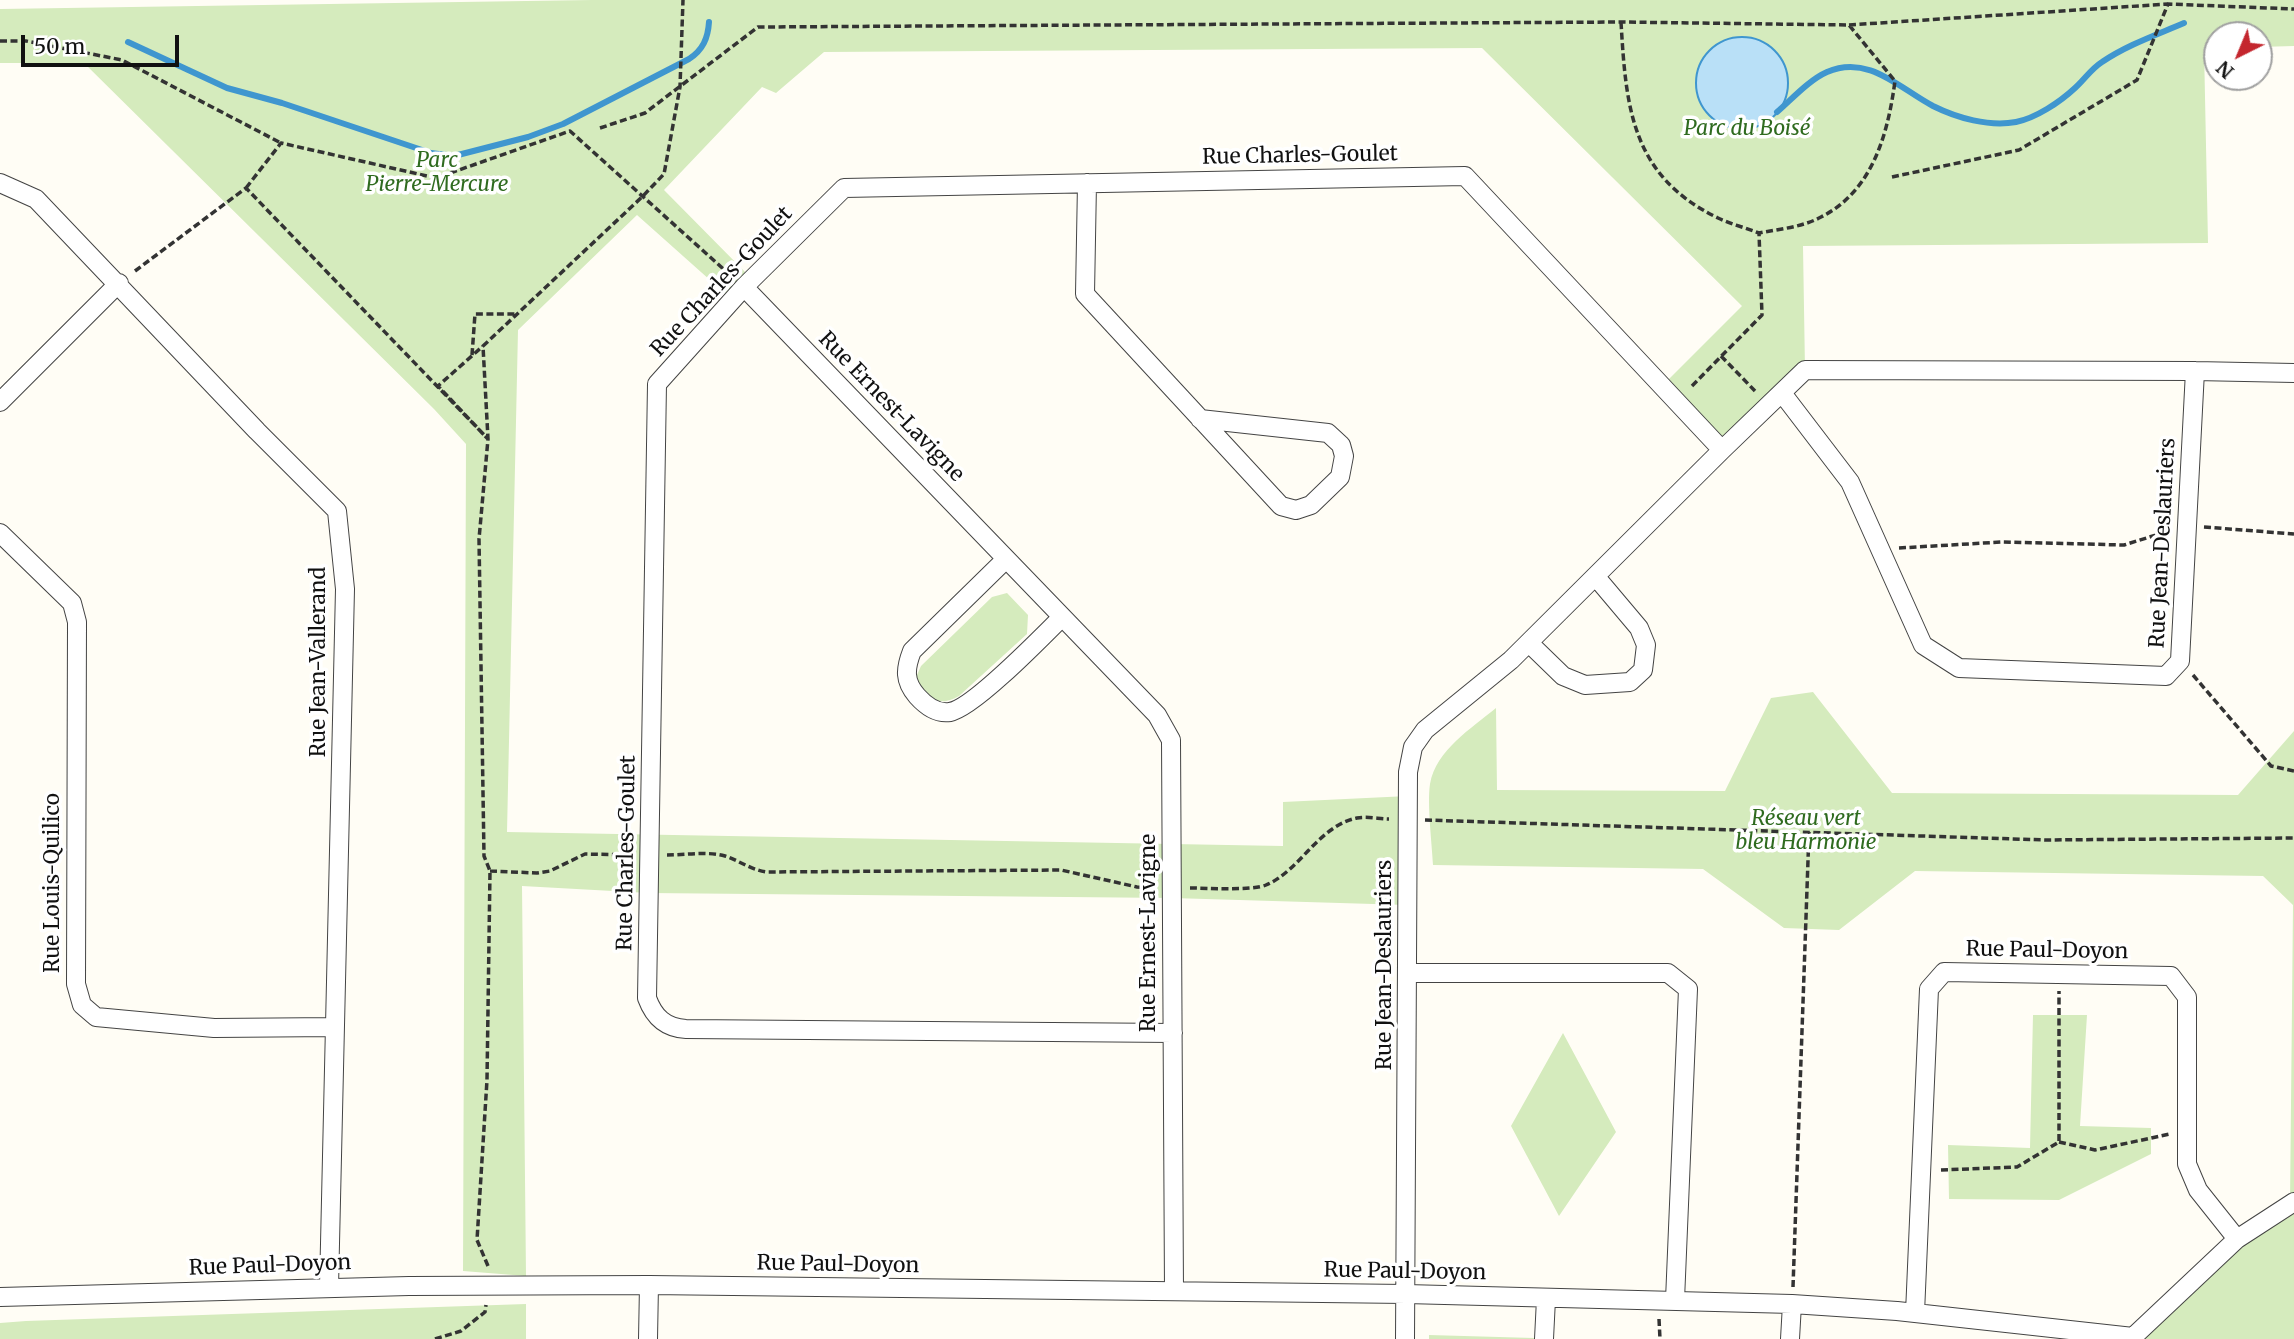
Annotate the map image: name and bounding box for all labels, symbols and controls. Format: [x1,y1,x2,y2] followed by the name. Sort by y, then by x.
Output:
[24,21,182,65] scale bar
[2203,21,2273,91] north arrow
[34,33,85,60] text: 50 m
[2211,56,2239,84] text: N
[1684,116,1810,142] park label: Parc du Boisé
[1202,142,1398,170] street label: Rue Charles-Goulet
[365,148,509,198] park label: Parc Pierre-Mercure
[646,202,798,362] street label: Rue Charles-Goulet
[813,327,969,487] street label: Rue Ernest-Lavigne
[2145,437,2181,649] street label: Rue Jean-Deslauriers
[306,567,332,757] street label: Rue Jean-Vallerand
[613,755,641,951] street label: Rue Charles-Goulet
[40,793,66,973] street label: Rue Louis-Quilico
[1736,806,1876,856] park label: Réseau vert bleu Harmonie
[1136,834,1162,1032] street label: Rue Ernest-Lavigne
[1372,860,1398,1070] street label: Rue Jean-Deslauriers
[1965,937,2129,965] street label: Rue Paul-Doyon
[188,1251,352,1281] street label: Rue Paul-Doyon
[756,1251,920,1279] street label: Rue Paul-Doyon
[1323,1258,1487,1286] street label: Rue Paul-Doyon

